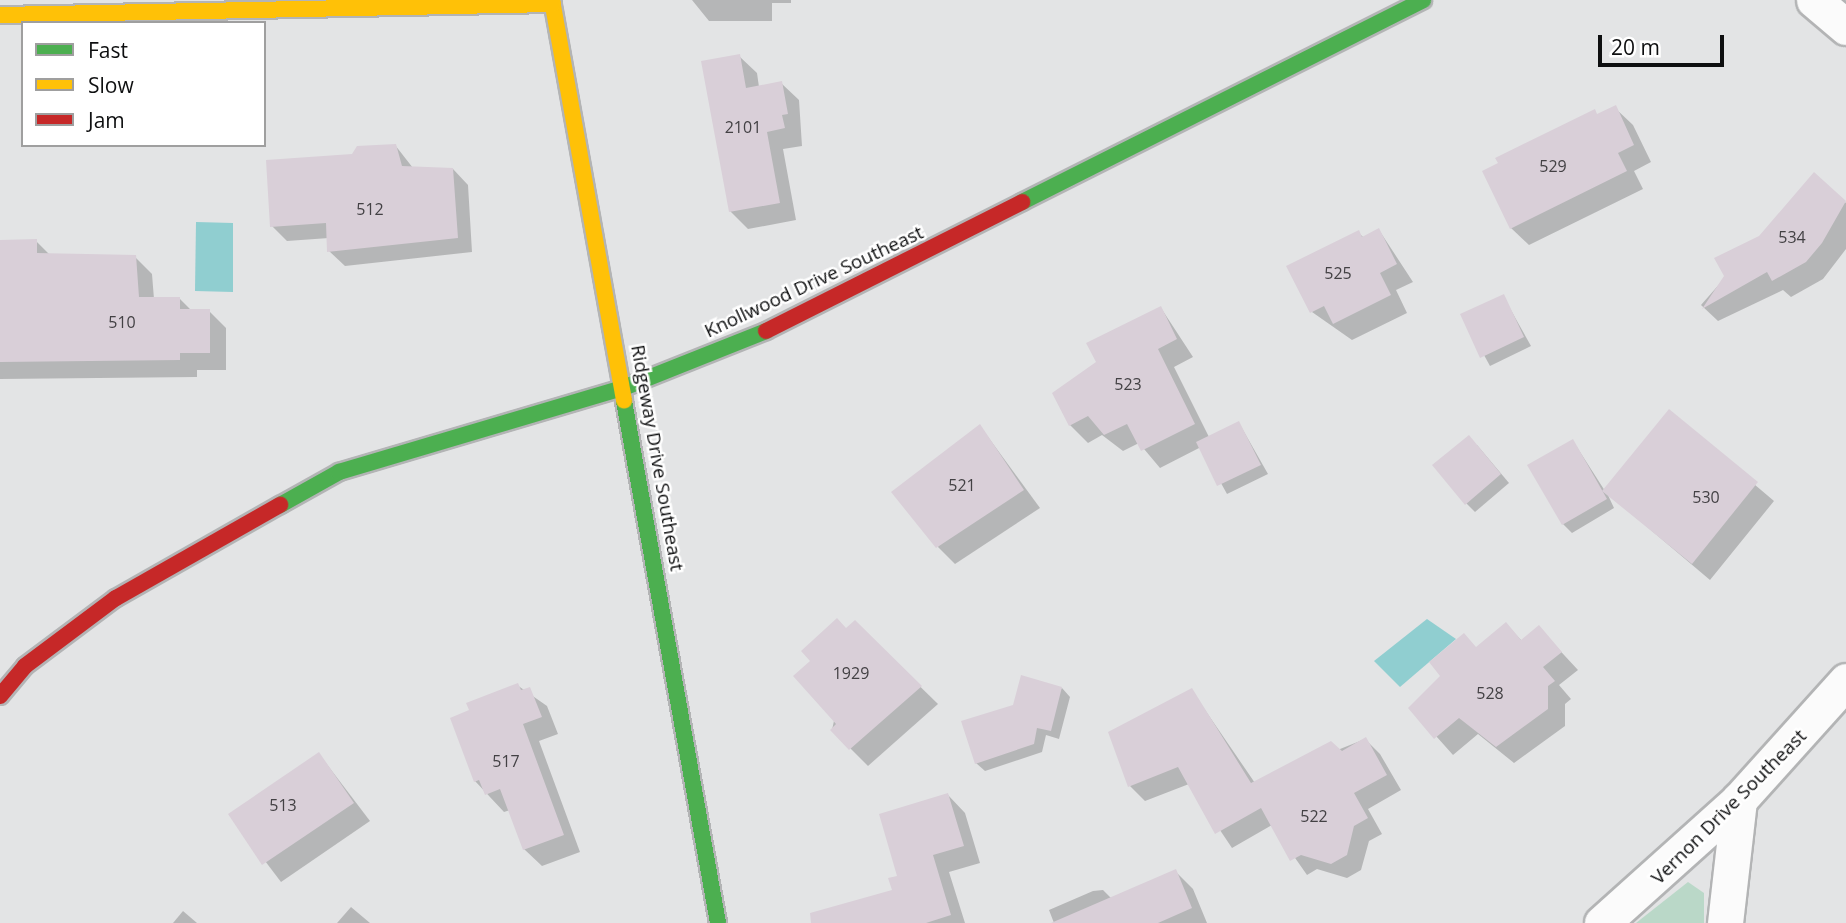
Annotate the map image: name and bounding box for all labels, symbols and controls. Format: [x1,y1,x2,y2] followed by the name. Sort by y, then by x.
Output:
[21,21,266,147] legend
[1601,21,1727,65] scale bar
[1611,33,1660,61] text: 20 m
[88,36,128,64] text: Fast
[88,71,134,99] text: Slow
[88,106,125,134] text: Jam
[725,117,761,137] house number: 2101
[1539,156,1567,176] house number: 529
[356,199,384,219] house number: 512
[701,221,927,343] street label: Knollwood Drive Southeast
[1778,227,1806,247] house number: 534
[1324,263,1352,283] house number: 525
[108,312,136,332] house number: 510
[626,343,688,573] street label: Ridgeway Drive Southeast
[1114,374,1142,394] house number: 523
[948,475,976,495] house number: 521
[1692,487,1720,507] house number: 530
[833,663,869,683] house number: 1929
[1476,683,1504,703] house number: 528
[1647,725,1811,889] street label: Vernon Drive Southeast
[492,751,520,771] house number: 517
[269,795,297,815] house number: 513
[1300,806,1328,826] house number: 522

